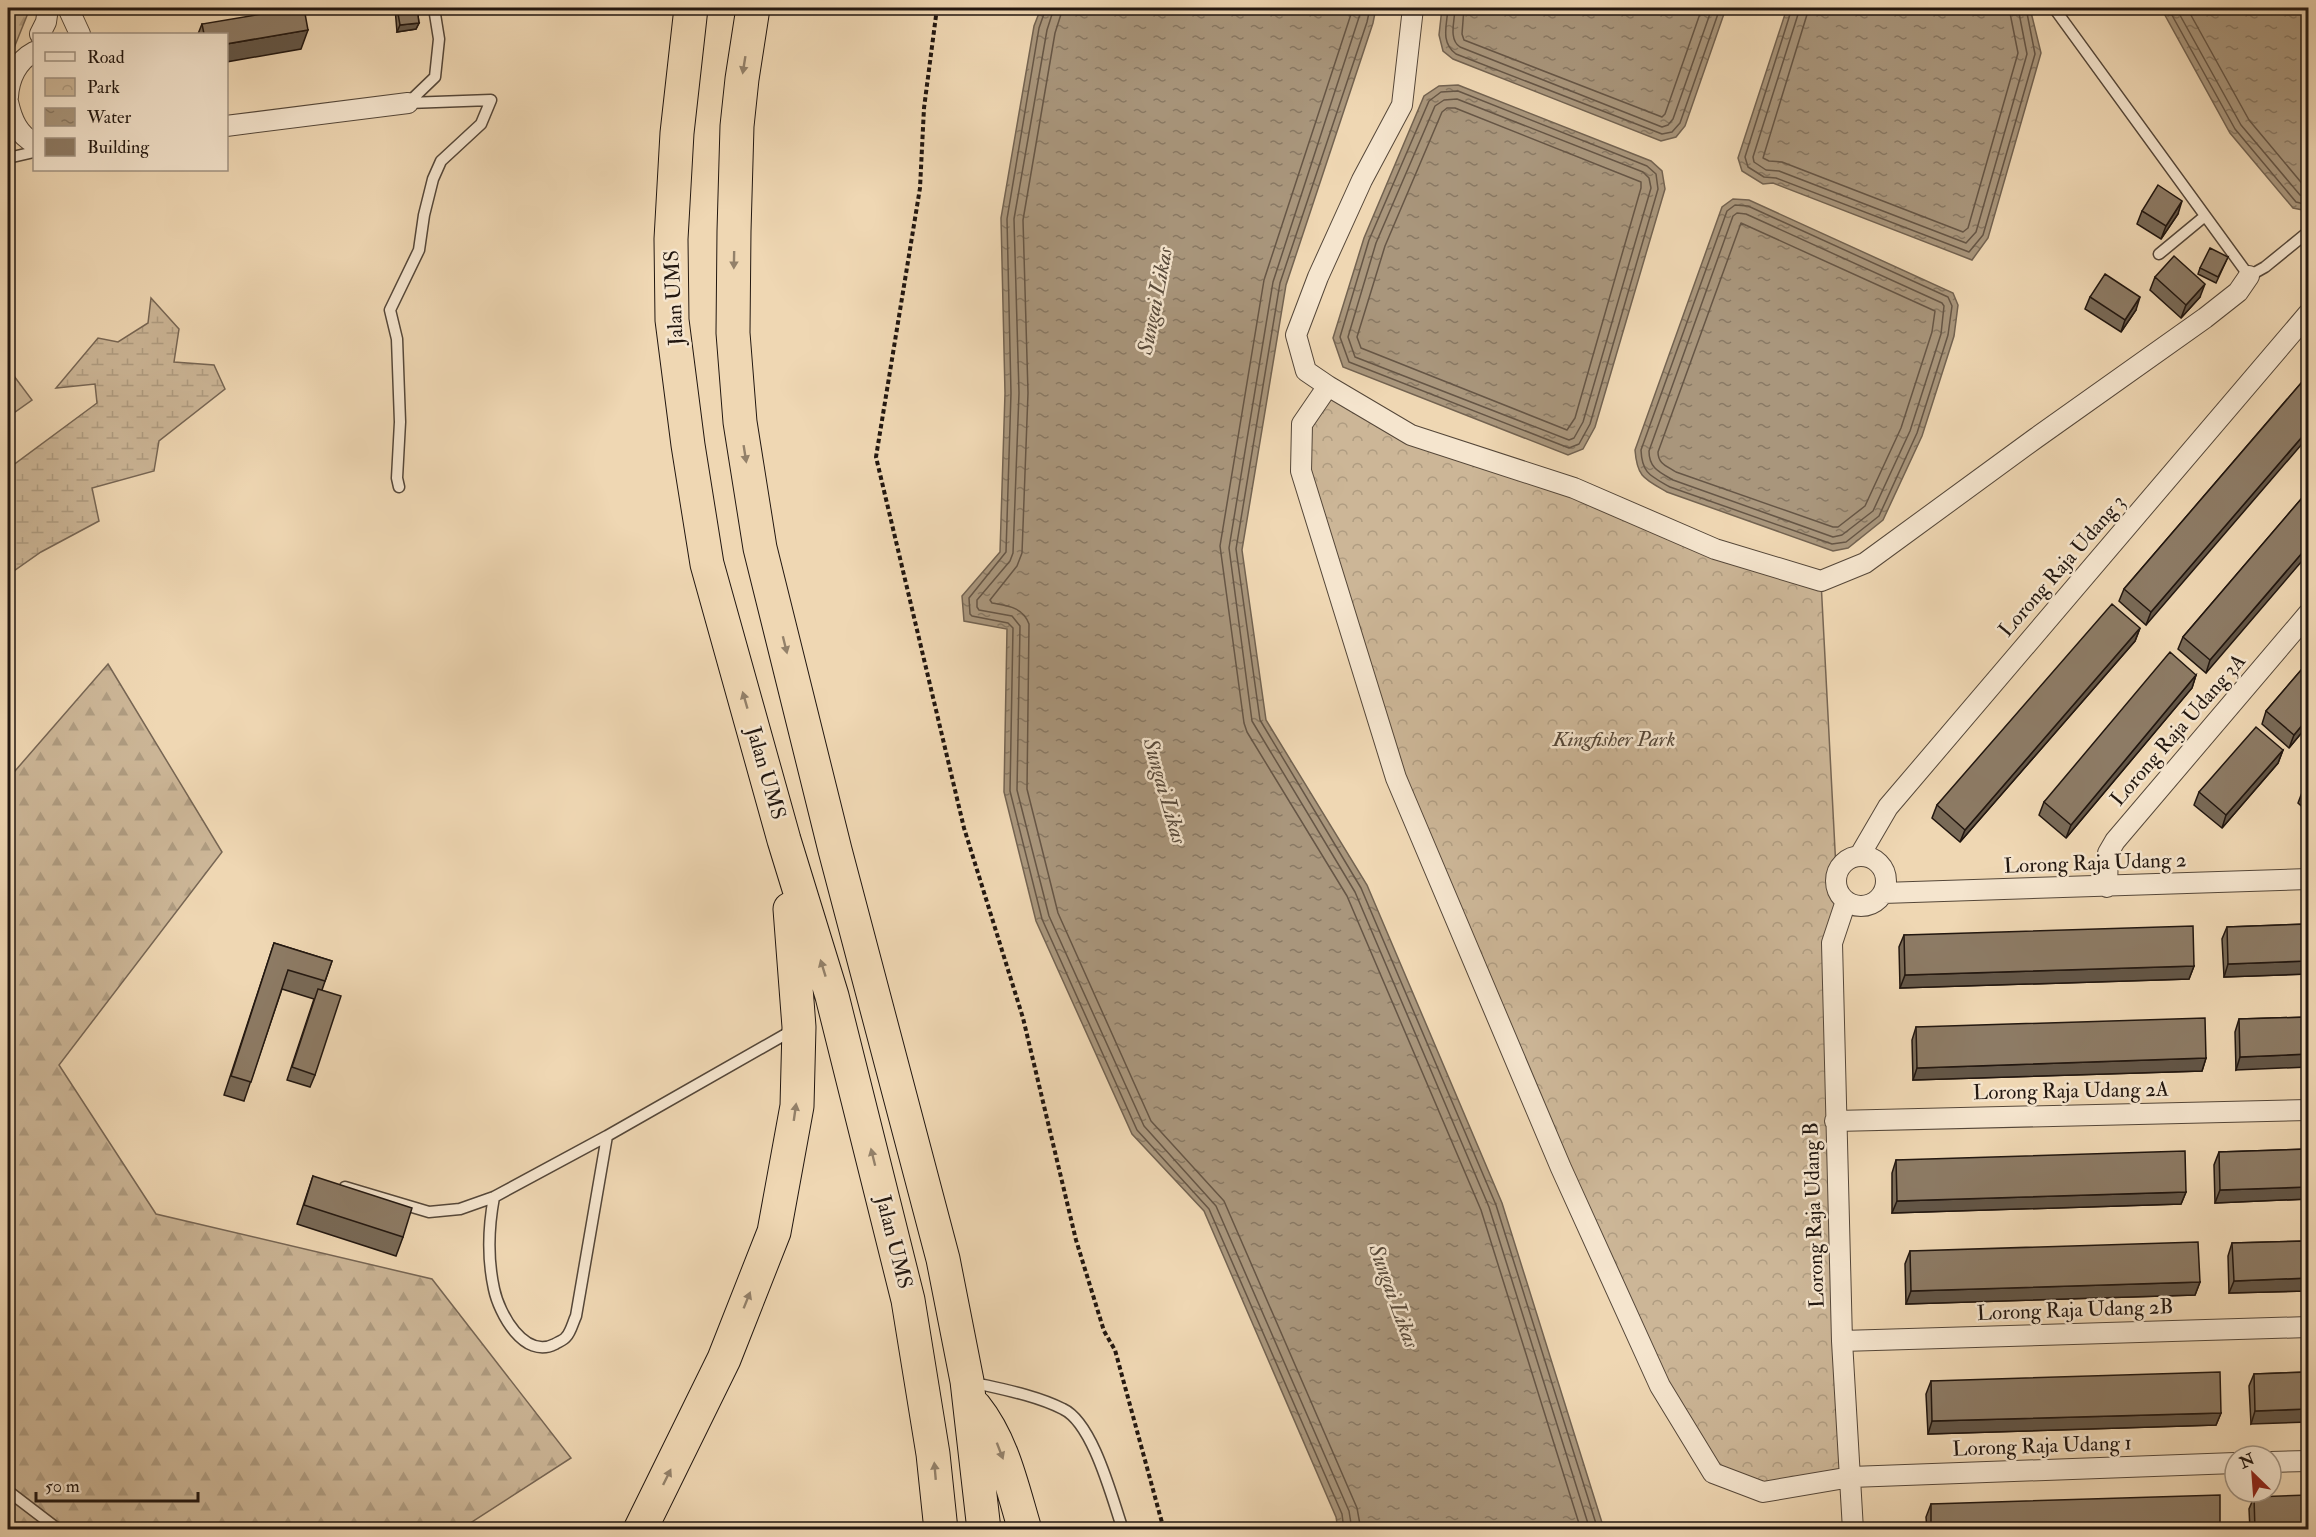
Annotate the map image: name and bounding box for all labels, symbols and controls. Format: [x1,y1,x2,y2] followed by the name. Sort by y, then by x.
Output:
[33,33,228,171] legend
[87,46,125,69] text: Road
[739,56,748,75] one-way arrow
[87,76,120,99] text: Park
[86,106,131,129] text: Water
[87,136,150,159] text: Building
[1131,244,1179,358] water label: Sungai Likas
[658,250,690,347] street label: Jalan UMS
[729,250,738,269] one-way arrow
[741,445,750,464] one-way arrow
[1993,489,2131,643] street label: Lorong Raja Udang 3
[780,636,790,654] one-way arrow
[2104,648,2252,812] street label: Lorong Raja Udang 3A
[740,691,749,709] one-way arrow
[740,722,792,823] street label: Jalan UMS
[1552,726,1675,753] park label: Kingfisher Park
[1136,734,1194,848] water label: Sungai Likas
[2003,846,2187,880] street label: Lorong Raja Udang 2
[818,959,827,977] one-way arrow
[1973,1076,2169,1106] street label: Lorong Raja Udang 2A
[791,1102,800,1121] one-way arrow
[1797,1122,1831,1308] street label: Lorong Raja Udang B
[867,1147,877,1166] one-way arrow
[869,1191,919,1292] street label: Jalan UMS
[1362,1239,1426,1353] water label: Sungai Likas
[743,1291,753,1309] one-way arrow
[1976,1293,2174,1327] street label: Lorong Raja Udang 2B
[1952,1429,2132,1463] street label: Lorong Raja Udang 1
[995,1442,1005,1460] one-way arrow
[2223,1444,2283,1504] north arrow
[2235,1449,2258,1474] text: N
[930,1462,940,1481] one-way arrow
[36,1465,198,1503] scale bar
[662,1469,671,1486] one-way arrow
[45,1475,80,1498] text: 50 m

